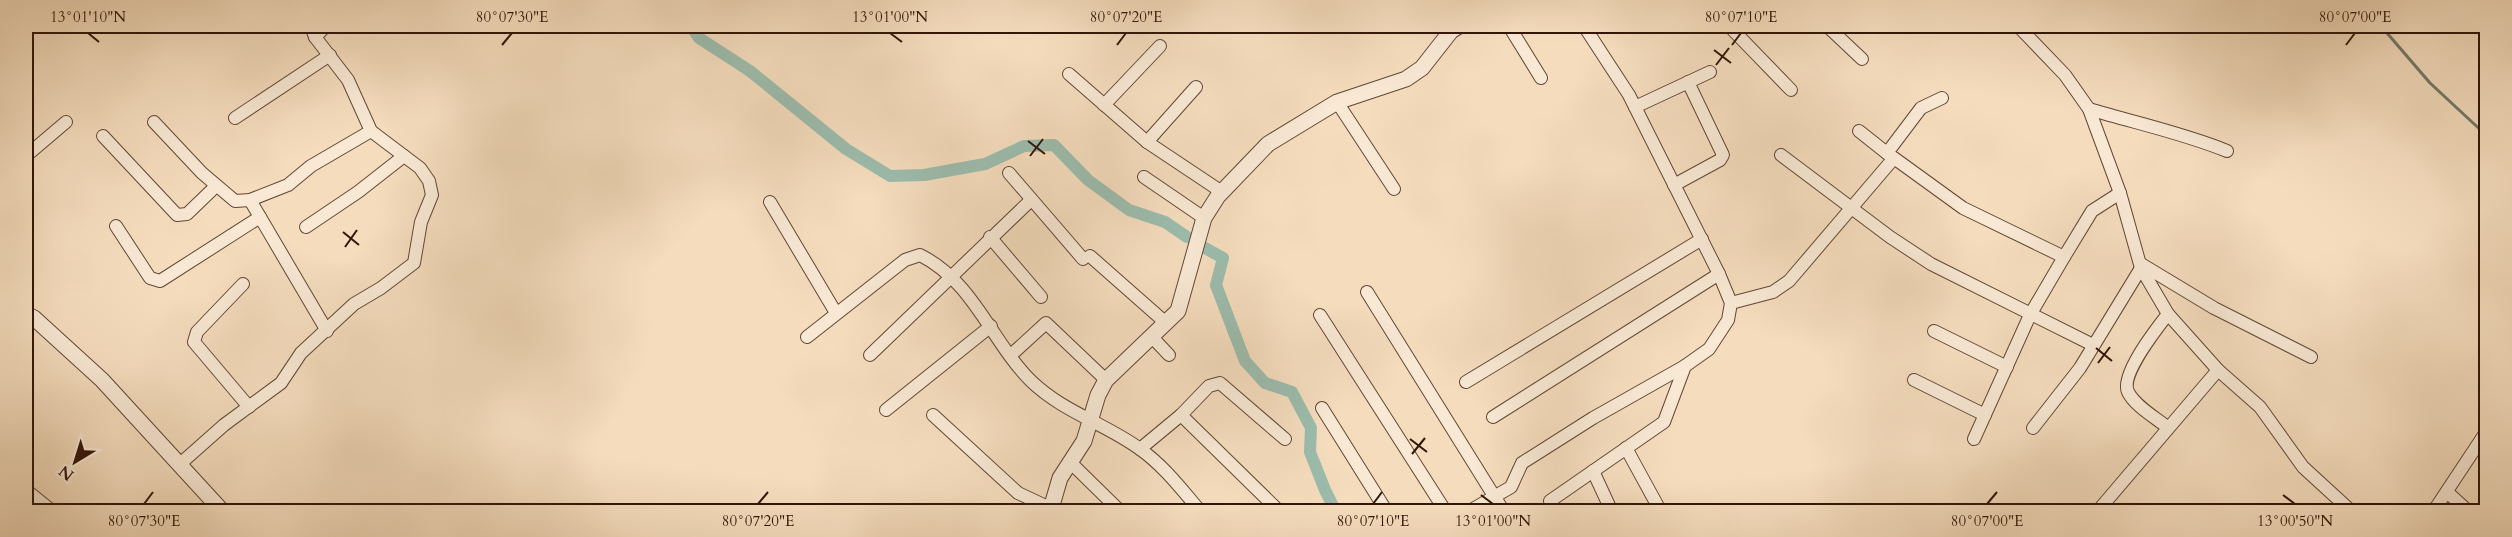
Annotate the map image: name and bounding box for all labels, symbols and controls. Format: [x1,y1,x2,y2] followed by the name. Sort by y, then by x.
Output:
[50,7,126,27] text: 13°01'10"N
[476,7,548,27] text: 80°07'30"E
[852,7,928,27] text: 13°01'00"N
[1090,7,1162,27] text: 80°07'20"E
[1705,7,1777,27] text: 80°07'10"E
[2319,7,2391,27] text: 80°07'00"E
[45,432,105,492] north arrow
[54,460,79,486] text: N
[108,511,180,531] text: 80°07'30"E
[722,511,794,531] text: 80°07'20"E
[1337,511,1409,531] text: 80°07'10"E
[1455,511,1531,531] text: 13°01'00"N
[1951,511,2023,531] text: 80°07'00"E
[2257,511,2333,531] text: 13°00'50"N

